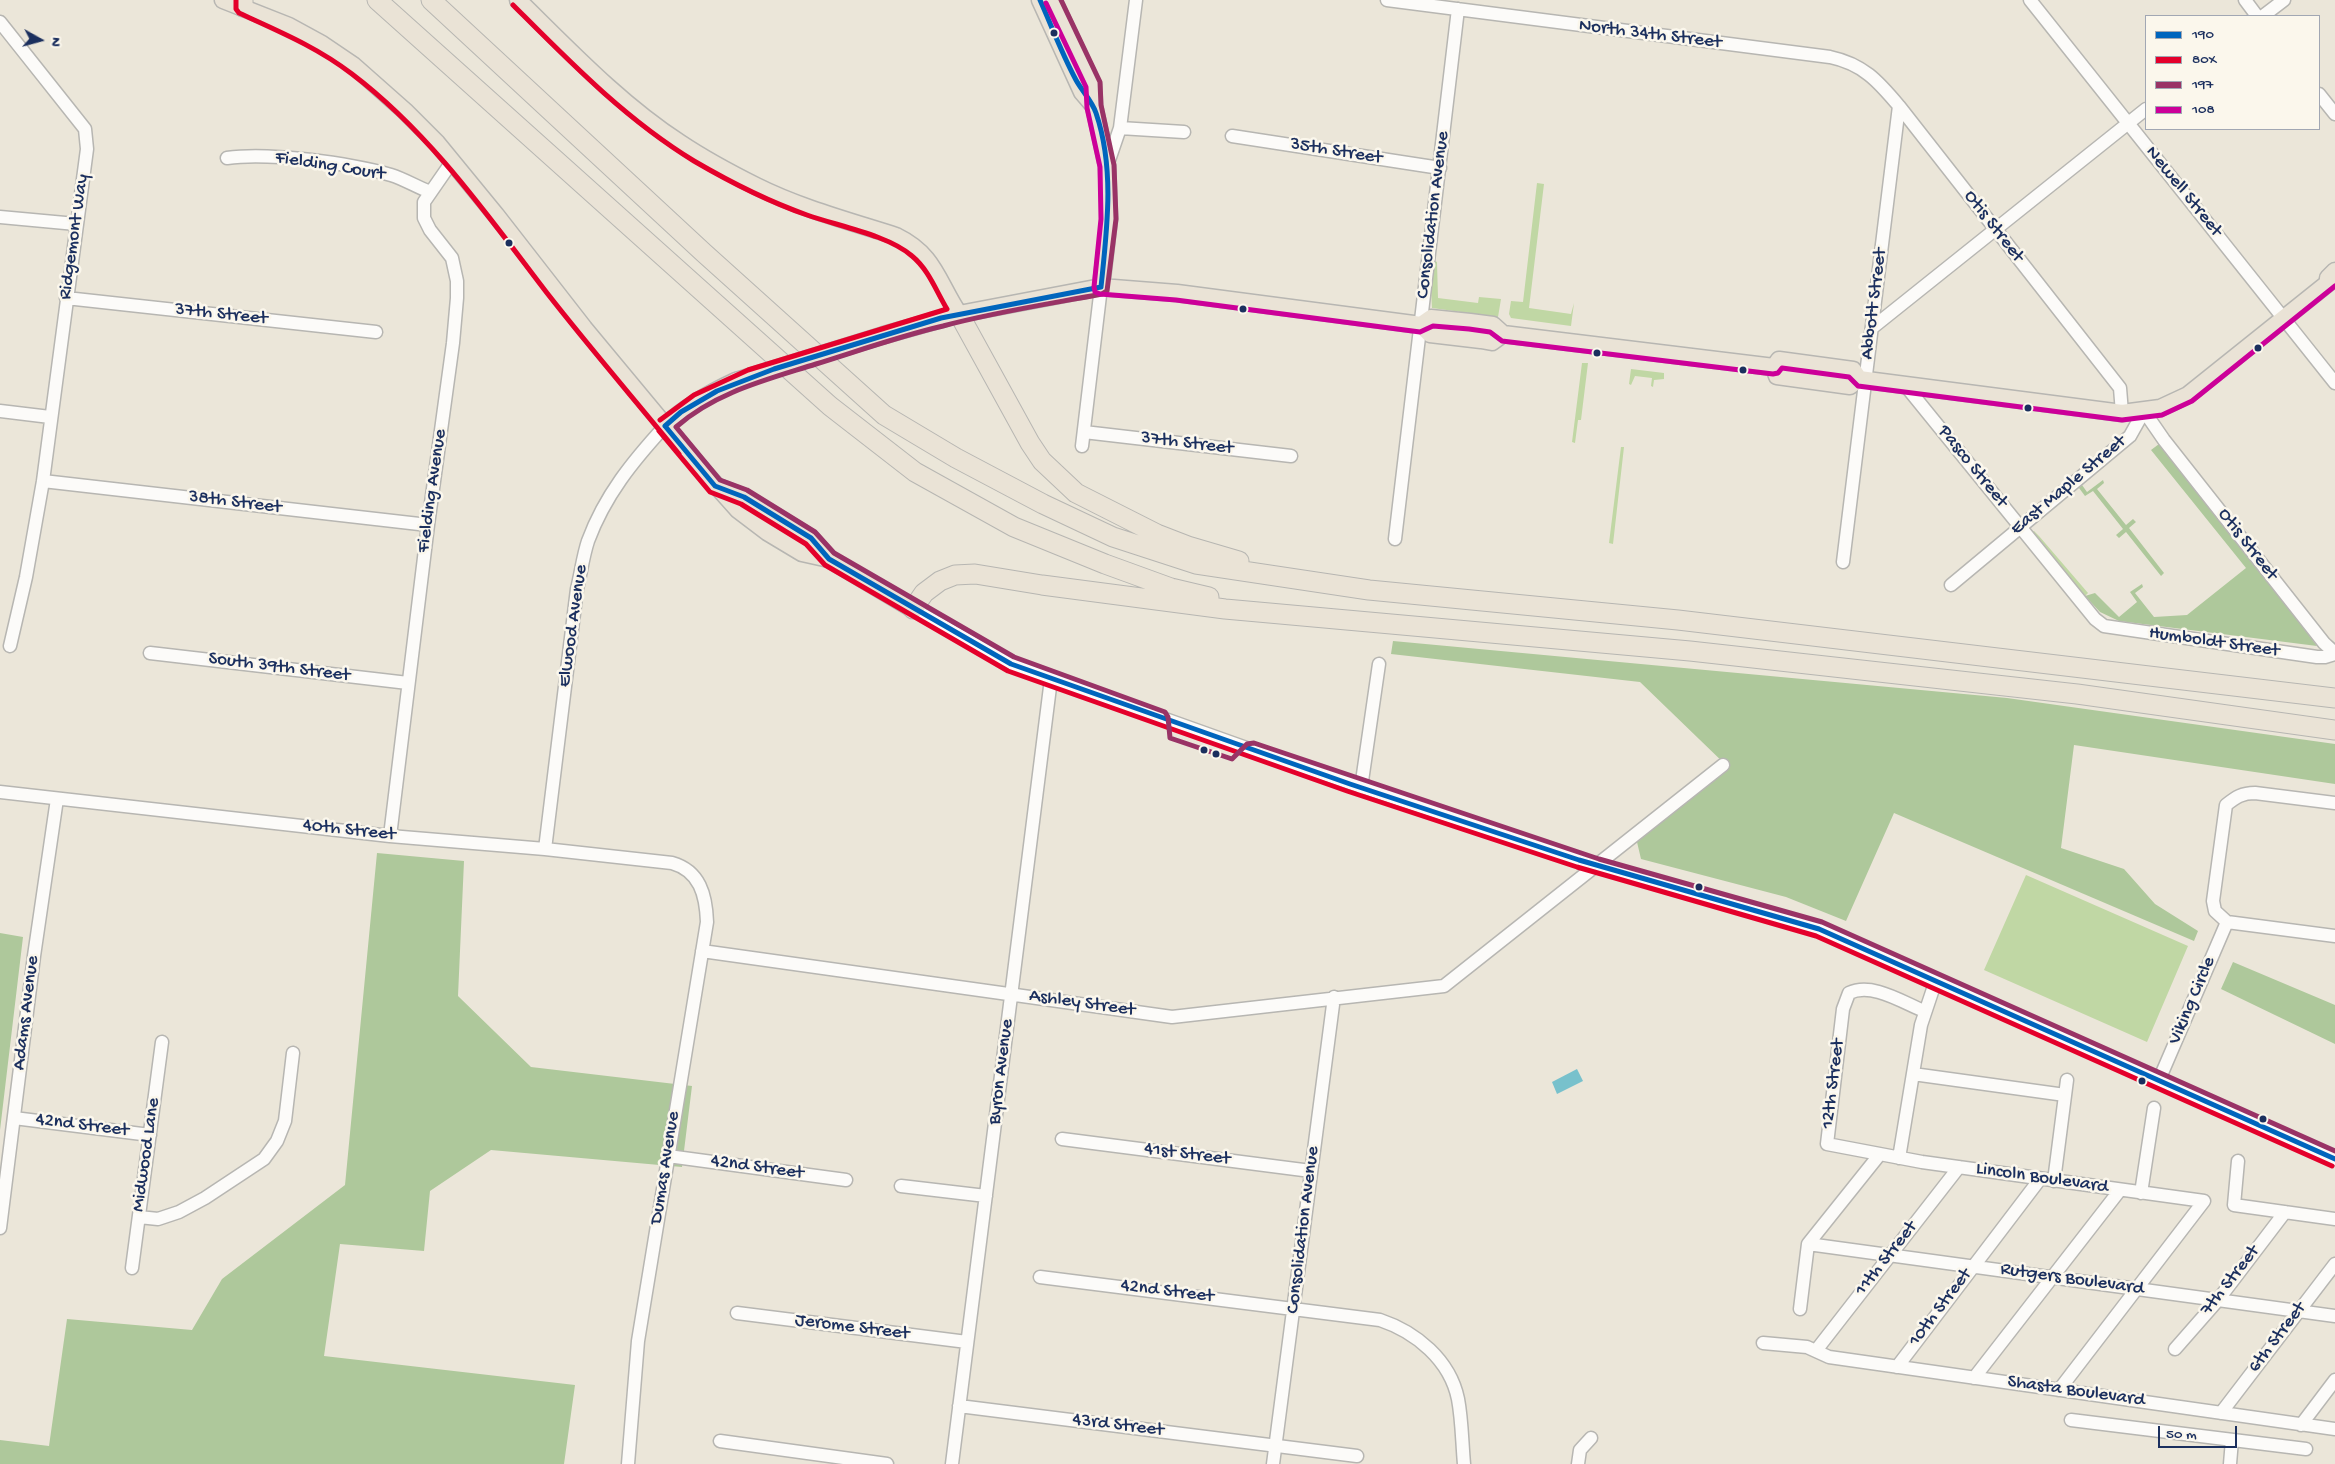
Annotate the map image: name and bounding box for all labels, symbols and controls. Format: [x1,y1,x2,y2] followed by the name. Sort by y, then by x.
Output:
[15,15,65,65] north arrow
[1577,15,1723,55] street label: North 34th Street
[2145,15,2320,130] legend
[2192,26,2214,44] text: 190
[1049,28,1059,38] unlabelled marker
[46,36,64,47] text: N
[2192,51,2217,69] text: 80X
[2192,76,2213,94] text: 197
[2192,101,2215,119] text: 108
[1412,130,1456,300] street label: Consolidation Avenue
[1288,133,1384,171] street label: 35th Street
[2139,142,2227,242] street label: Newell Street
[273,147,387,187] street label: Fielding Court
[55,173,95,301] street label: Ridgemont Way
[1958,186,2028,268] street label: Otis Street
[504,238,514,248] unlabelled marker
[1857,247,1893,361] street label: Abbott Street
[174,299,268,331] street label: 37th Street
[1238,304,1248,314] unlabelled marker
[2253,343,2263,353] unlabelled marker
[1592,348,1602,358] unlabelled marker
[1738,365,1748,375] unlabelled marker
[2023,403,2033,413] unlabelled marker
[1932,421,2012,513] street label: Pasco Street
[1140,427,1234,461] street label: 37th Street
[413,428,453,554] street label: Fielding Avenue
[2007,431,2131,541] street label: East Maple Street
[187,486,283,520] street label: 38th Street
[2212,504,2282,586] street label: Otis Street
[554,563,594,689] street label: Elwood Avenue
[2147,623,2281,663] street label: Humboldt Street
[207,648,351,688] street label: South 39th Street
[1199,745,1209,755] unlabelled marker
[1211,749,1221,759] unlabelled marker
[302,815,396,847] street label: 40th Street
[1694,882,1704,892] unlabelled marker
[2164,954,2222,1048] street label: Viking Circle
[9,955,45,1071] street label: Adams Avenue
[1027,985,1137,1023] street label: Ashley Street
[984,1018,1020,1126] street label: Byron Avenue
[1817,1038,1851,1130] street label: 12th Street
[2137,1076,2147,1086] unlabelled marker
[128,1097,166,1213] street label: Midwood Lane
[34,1109,130,1143] street label: 42nd Street
[646,1110,686,1226] street label: Dumas Avenue
[2258,1114,2268,1124] unlabelled marker
[1143,1138,1231,1172] street label: 41st Street
[1282,1145,1326,1315] street label: Consolidation Avenue
[709,1150,805,1186] street label: 42nd Street
[1974,1158,2110,1200] street label: Lincoln Boulevard
[1851,1217,1923,1301] street label: 11th Street
[2196,1241,2266,1321] street label: 7th Street
[1999,1259,2145,1301] street label: Rutgers Boulevard
[1904,1265,1978,1351] street label: 10th Street
[1119,1275,1215,1309] street label: 42nd Street
[2244,1298,2312,1378] street label: 6th Street
[794,1310,910,1346] street label: Jerome Street
[2006,1371,2146,1413] street label: Shasta Boulevard
[1071,1409,1165,1443] street label: 43rd Street
[2160,1416,2239,1448] scale bar
[2166,1426,2197,1444] text: 50 m

